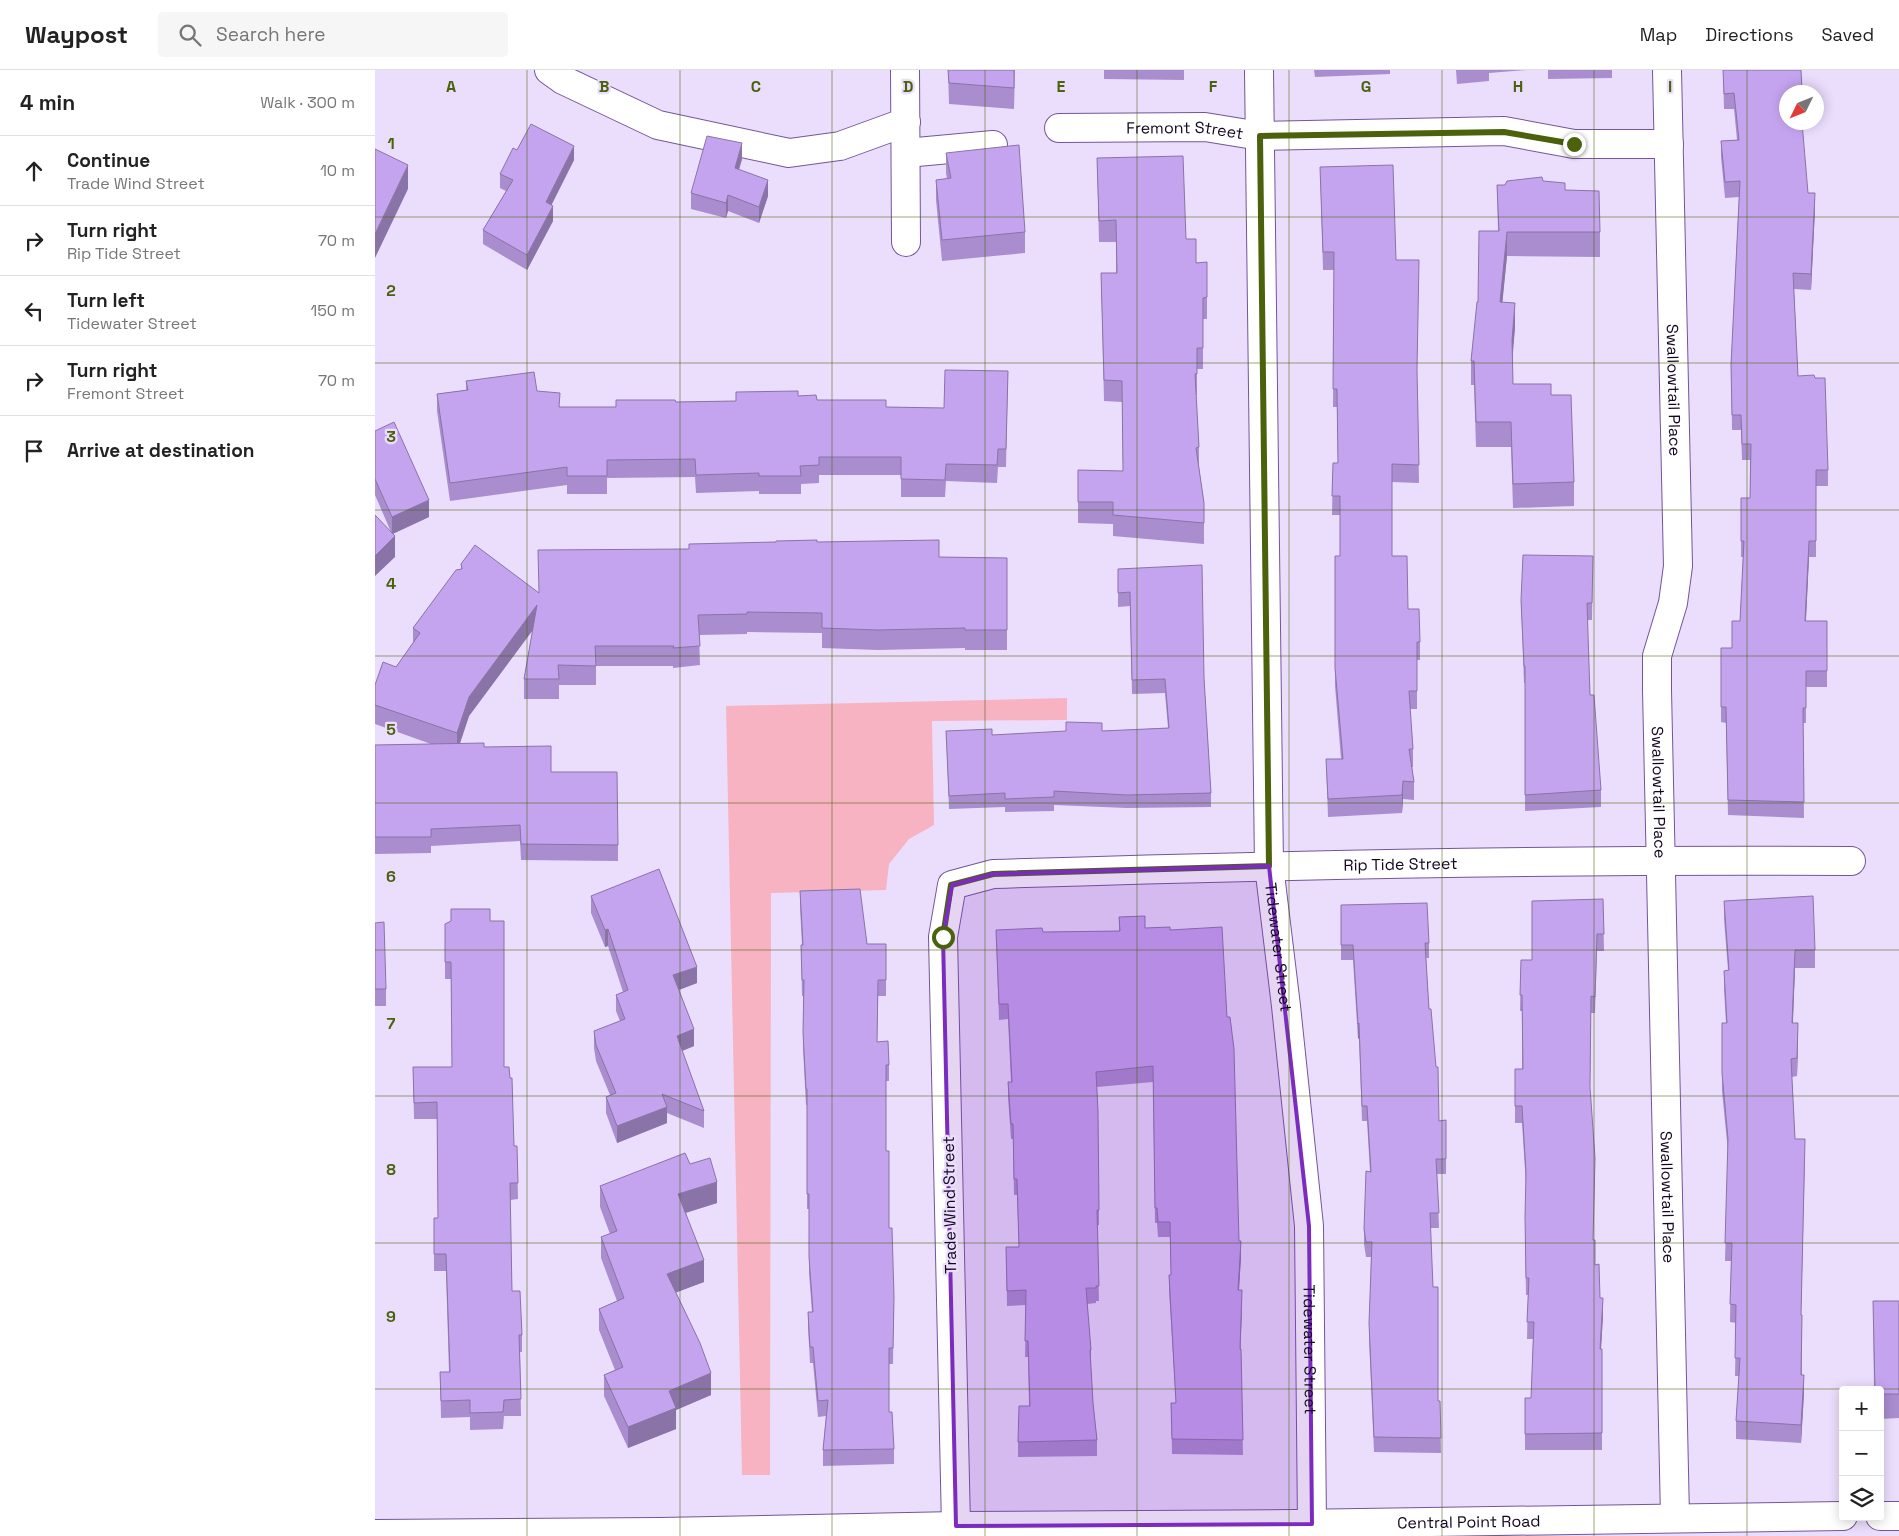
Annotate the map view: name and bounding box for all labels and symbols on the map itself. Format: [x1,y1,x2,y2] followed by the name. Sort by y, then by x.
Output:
[446,76,456,97] text: A
[599,76,609,97] text: B
[751,76,761,97] text: C
[903,76,913,97] text: D
[1057,76,1066,97] text: E
[1209,76,1218,97] text: F
[1361,76,1371,97] text: G
[1513,76,1523,97] text: H
[1668,76,1672,97] text: I
[1779,85,1824,130] north arrow
[1126,117,1245,144] street label: Fremont Street
[387,133,395,154] text: 1
[1563,133,1586,156] route end
[386,280,396,301] text: 2
[1662,324,1686,456] street label: Swallowtail Place
[386,426,396,447] text: 3
[386,573,396,594] text: 4
[386,719,396,740] text: 5
[1647,726,1671,858] street label: Swallowtail Place
[1343,853,1458,876] street label: Rip Tide Street
[386,866,396,887] text: 6
[1260,882,1297,1013] street label: Tidewater Street
[932,926,955,949] route start
[387,1013,396,1034] text: 7
[1656,1131,1679,1263] street label: Swallowtail Place
[938,1136,961,1274] street label: Trade Wind Street
[386,1159,396,1180] text: 8
[1299,1285,1321,1415] street label: Tidewater Street
[386,1306,396,1327] text: 9
[1397,1510,1541,1533] street label: Central Point Road

